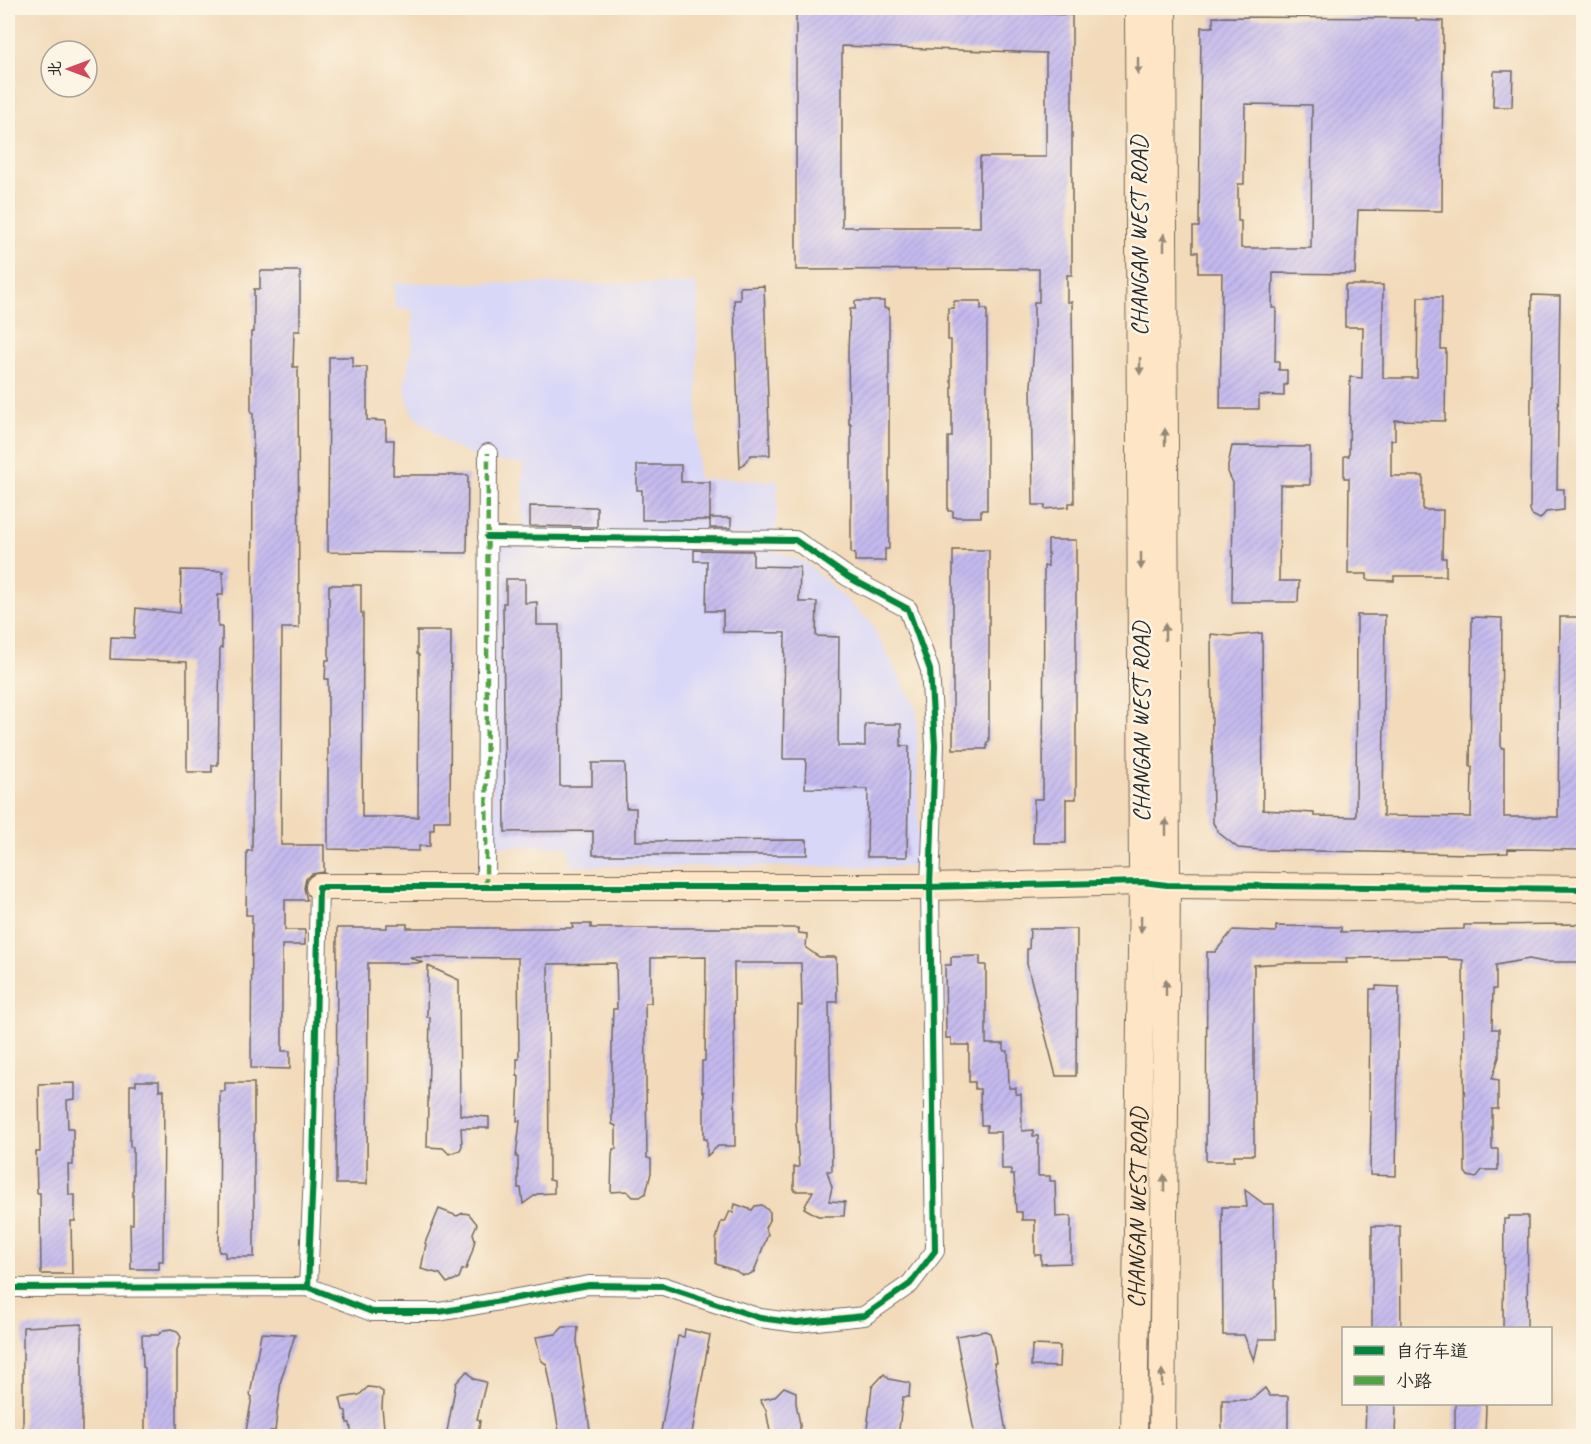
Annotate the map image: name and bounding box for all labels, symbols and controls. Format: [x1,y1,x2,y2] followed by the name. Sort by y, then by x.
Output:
[39,39,99,99] north arrow
[1133,56,1143,75] one-way arrow
[45,61,65,77] text: 北
[1124,134,1154,336] street label: CHANGAN WEST ROAD
[1159,232,1169,251] one-way arrow
[1135,356,1145,375] one-way arrow
[1160,427,1170,446] one-way arrow
[1136,551,1146,570] one-way arrow
[1126,620,1156,822] street label: CHANGAN WEST ROAD
[1160,622,1170,641] one-way arrow
[1161,817,1171,836] one-way arrow
[1136,914,1146,933] one-way arrow
[1161,979,1171,998] one-way arrow
[1121,1106,1154,1308] street label: CHANGAN WEST ROAD
[1159,1174,1169,1193] one-way arrow
[1342,1327,1552,1405] legend
[1396,1340,1468,1362] text: 自行车道
[1158,1369,1167,1388] one-way arrow
[1396,1370,1432,1392] text: 小路

